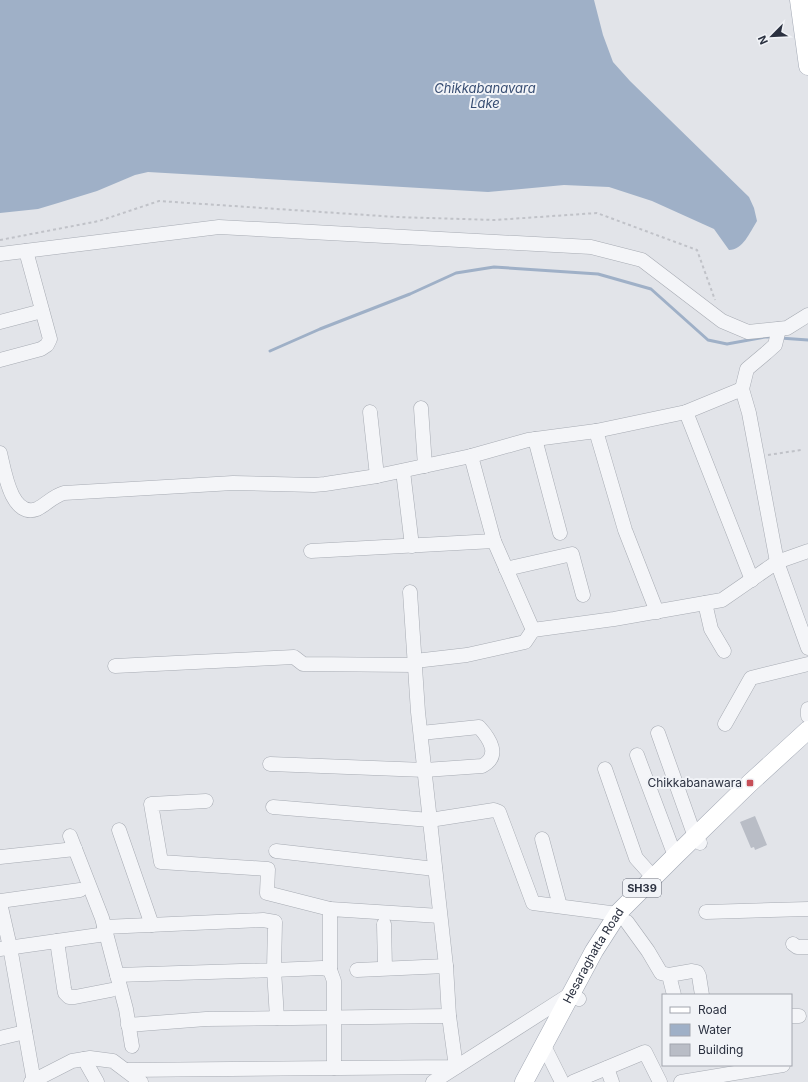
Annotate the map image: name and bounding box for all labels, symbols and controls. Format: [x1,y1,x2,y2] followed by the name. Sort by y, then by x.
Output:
[752,16,792,56] north arrow
[755,33,771,47] text: N
[434,80,536,111] water label: Chikkabanavara Lake
[647,775,742,790] place label: Chikkabanawara
[745,778,755,788] marker: Chikkabanawara
[623,879,661,897] road number: SH39
[559,905,627,1006] street label: Hesaraghatta Road
[662,994,792,1066] legend
[698,1002,727,1017] text: Road
[698,1022,732,1037] text: Water
[698,1042,743,1057] text: Building

